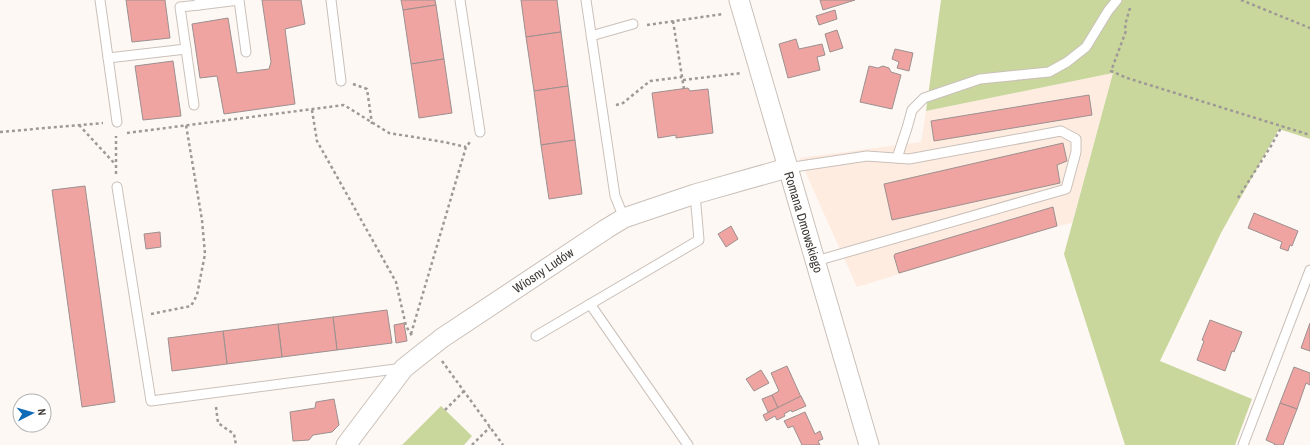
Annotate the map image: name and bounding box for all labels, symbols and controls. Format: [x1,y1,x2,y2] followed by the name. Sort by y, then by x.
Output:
[780,170,827,275] street label: Romana Dmowskiego
[510,244,577,297] street label: Wiosny Ludów
[12,393,52,433] north arrow
[35,408,49,416] text: N

